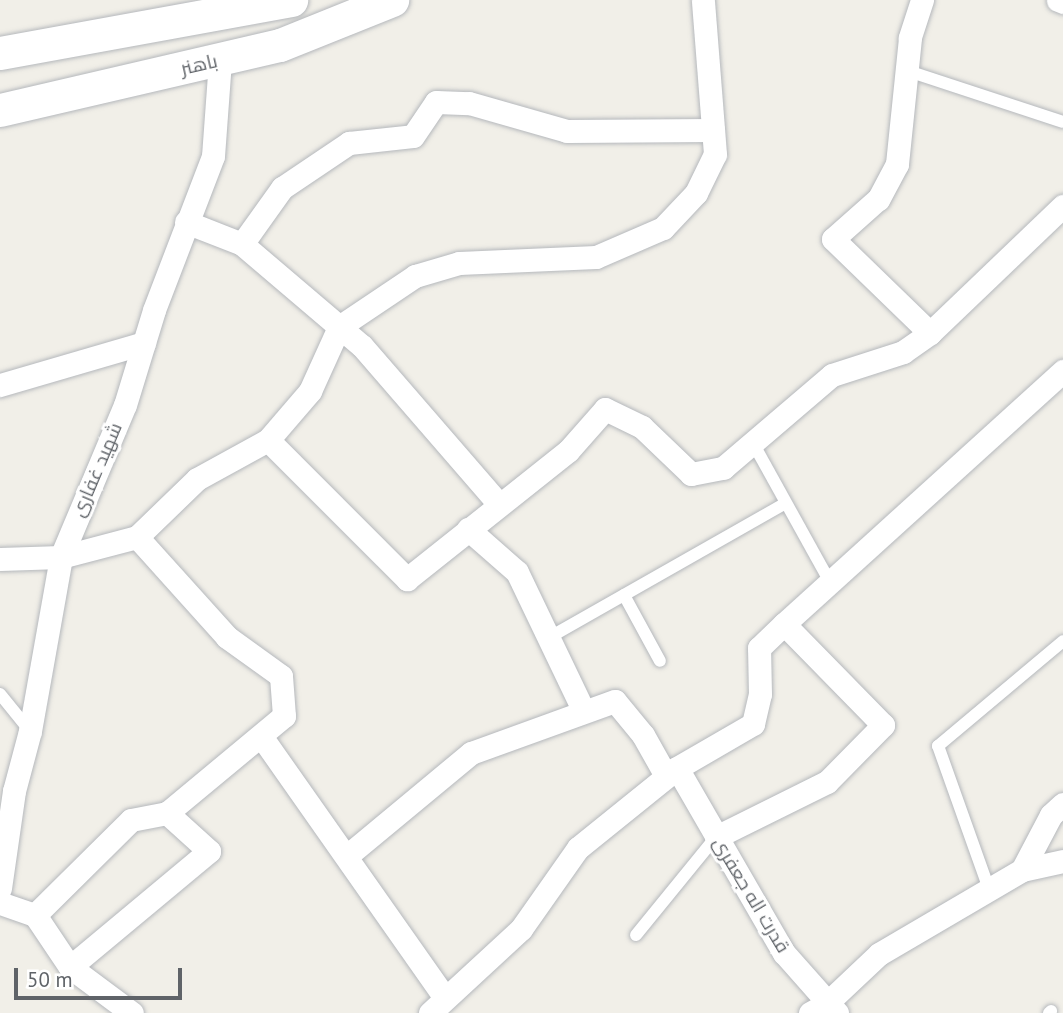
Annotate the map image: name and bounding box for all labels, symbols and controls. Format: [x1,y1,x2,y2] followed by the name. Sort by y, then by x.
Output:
[178,50,220,80] street label: باهنر
[67,419,127,521] street label: شهید غفاری
[708,833,794,957] street label: قدرت اله جعفری
[18,954,186,998] scale bar
[27,966,73,993] text: 50 m

